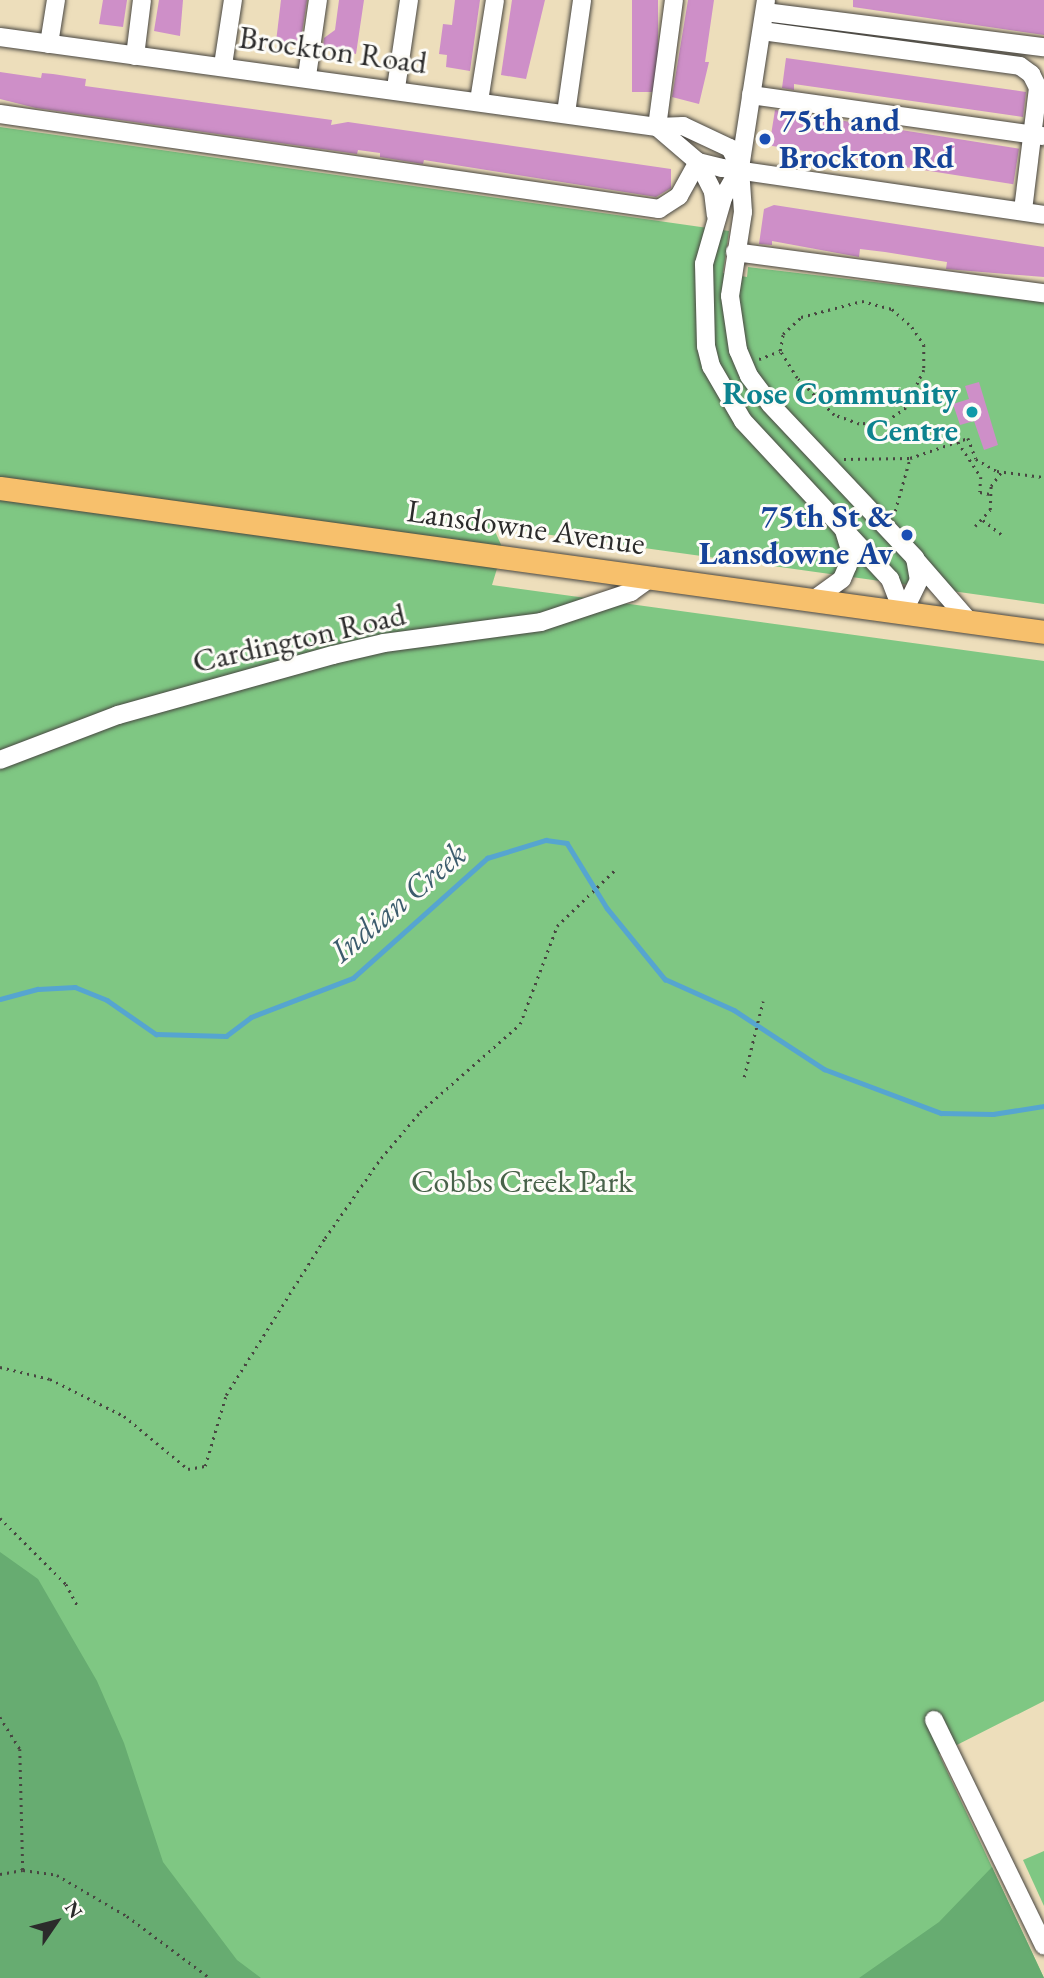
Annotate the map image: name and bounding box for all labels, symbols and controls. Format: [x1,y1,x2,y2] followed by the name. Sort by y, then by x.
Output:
[236,18,430,82] street label: Brockton Road
[779,102,954,177] place label: 75th and Brockton Rd
[757,131,773,147] marker: 75th and Brockton Rd
[722,375,958,450] place label: Rose Community Centre
[964,404,980,420] marker: Rose Community Centre
[405,491,647,563] street label: Lansdowne Avenue
[699,498,893,573] place label: 75th St & Lansdowne Av
[899,527,915,543] marker: 75th St & Lansdowne Av
[189,595,409,681] street label: Cardington Road
[322,834,474,970] water label: Indian Creek
[411,1162,633,1200] park label: Cobbs Creek Park
[21,1887,91,1957] north arrow
[59,1896,88,1923] text: N

